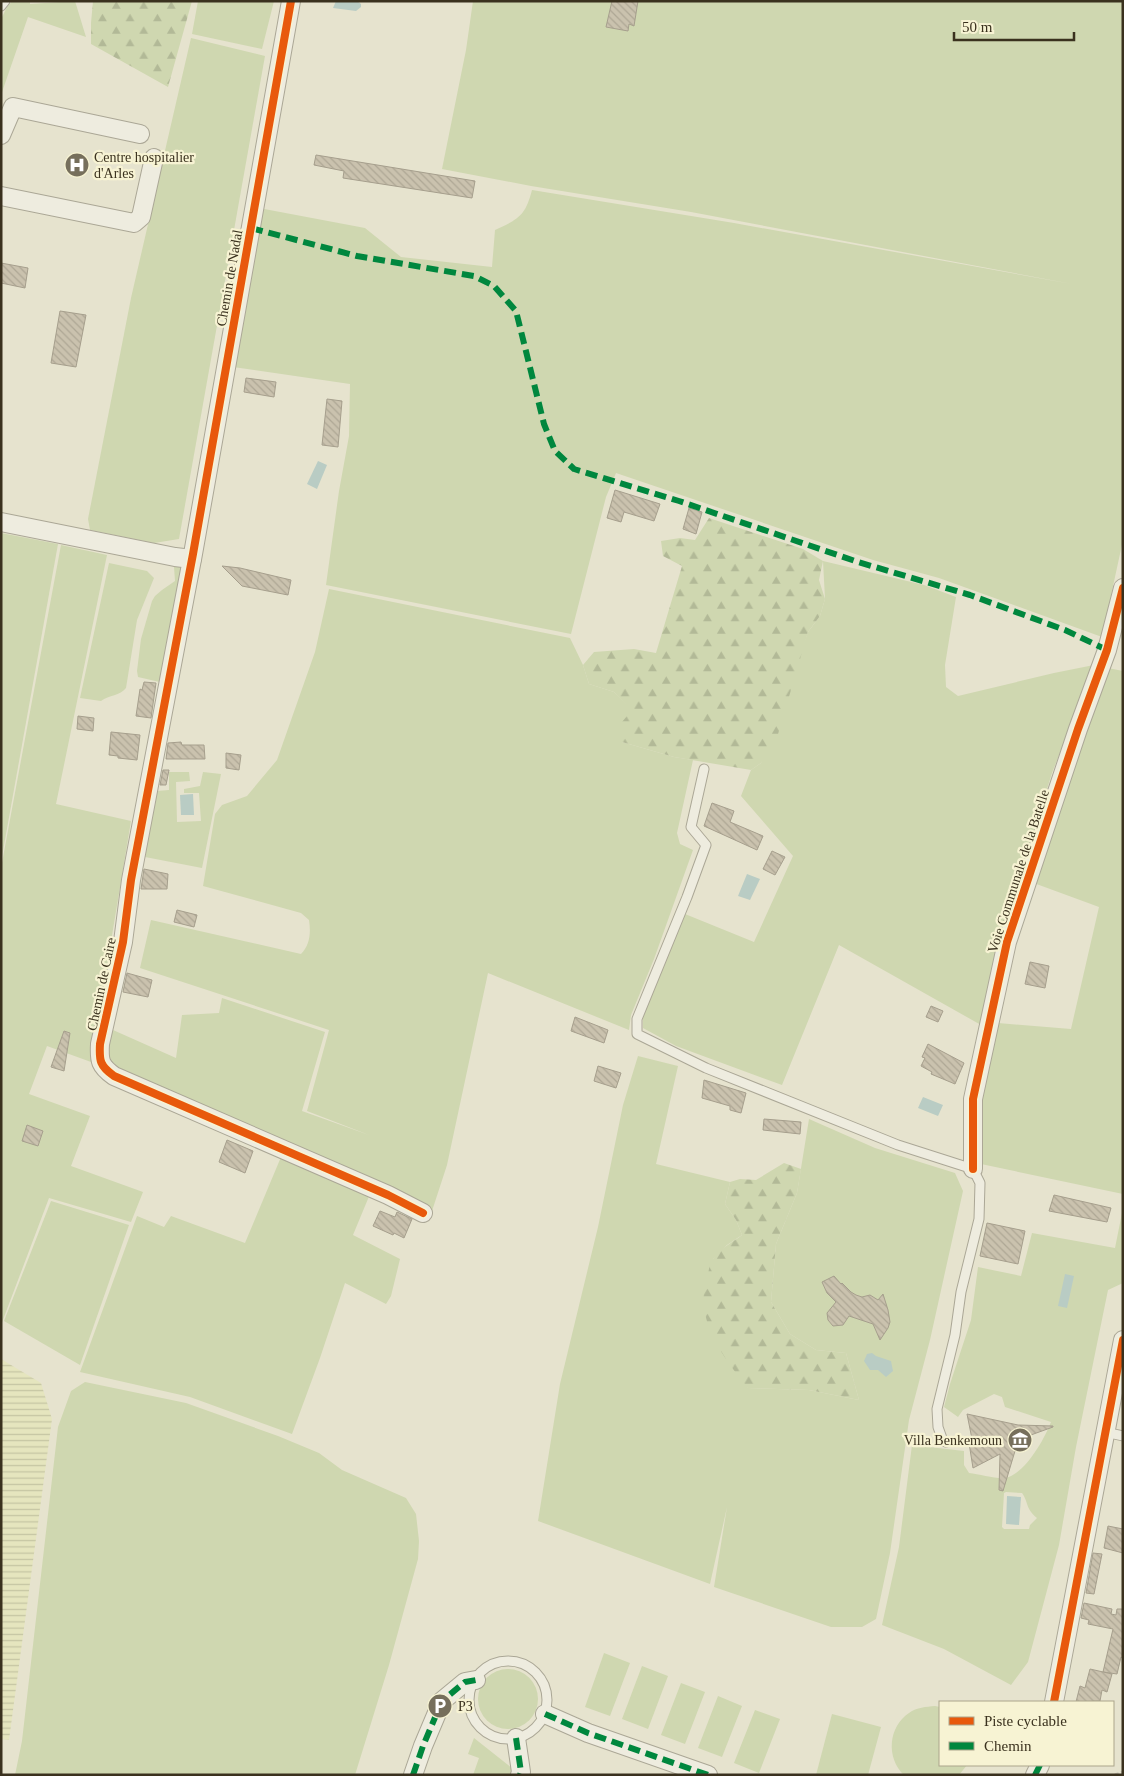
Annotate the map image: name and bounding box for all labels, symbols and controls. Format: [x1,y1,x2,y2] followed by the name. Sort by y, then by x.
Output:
[954,10,1074,42] scale bar
[962,19,993,35] text: 50 m
[94,150,194,181] place label: Centre hospitalier d'Arles
[64,152,90,178] hospital icon: Centre hospitalier d'Arles
[214,228,245,328] street label: Chemin de Nadal
[985,788,1052,955] street label: Voie Communale de la Batelle
[84,936,119,1032] street label: Chemin de Caire
[1007,1427,1033,1453] museum icon: Villa Benkemoun
[904,1433,1002,1448] place label: Villa Benkemoun
[427,1693,453,1719] parking icon: P3
[458,1699,473,1714] place label: P3
[939,1701,1114,1766] legend
[984,1713,1067,1729] text: Piste cyclable
[984,1738,1032,1754] text: Chemin

